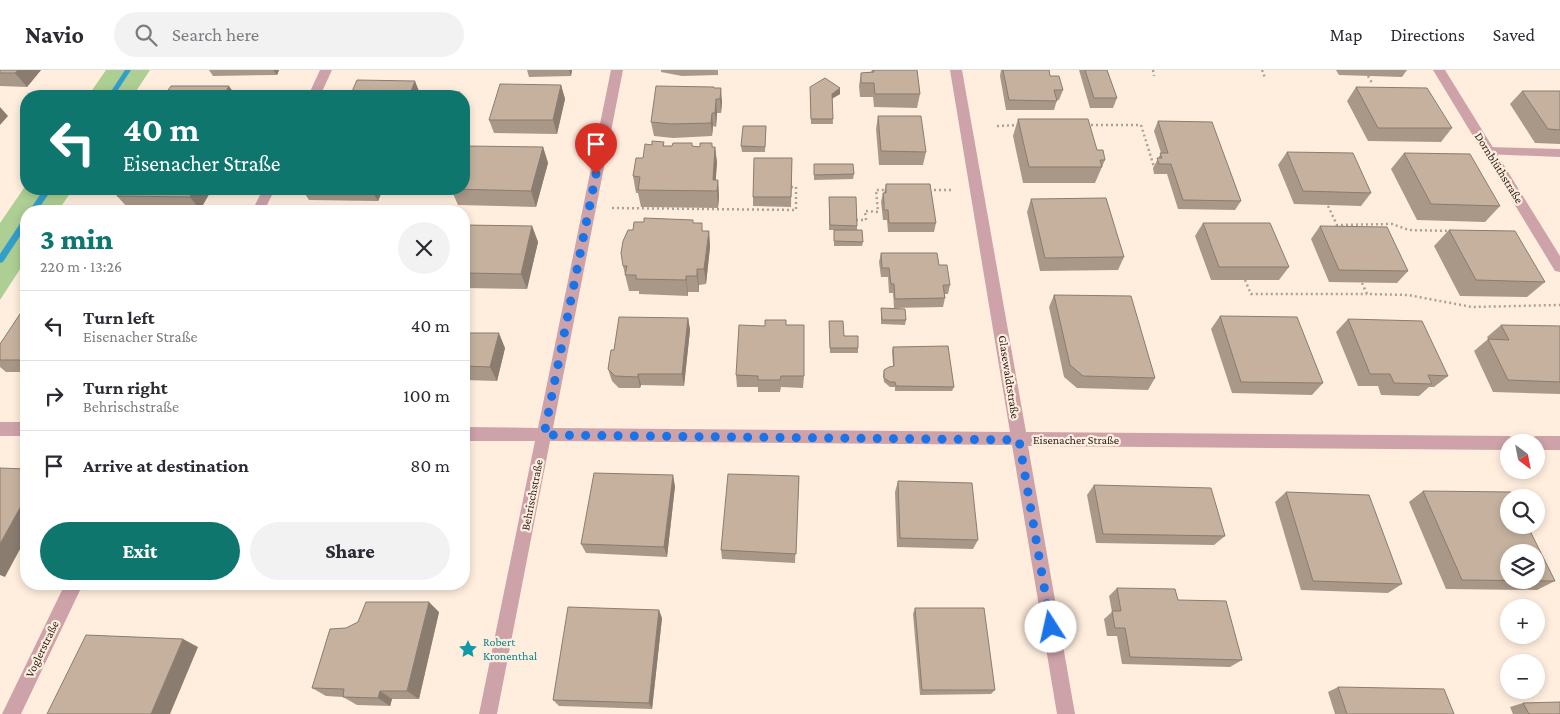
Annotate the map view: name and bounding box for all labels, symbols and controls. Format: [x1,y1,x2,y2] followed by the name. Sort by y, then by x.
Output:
[114,12,464,57] search box
[25,21,84,48] text: Navio
[132,21,160,49] icon: search
[172,24,259,45] text: Search here
[1330,25,1362,45] text: Map
[1390,25,1465,45] text: Directions
[1493,25,1535,45] text: Saved
[40,110,105,175] icon: left
[123,110,200,149] text: 40 m
[575,123,617,174] pin
[582,130,610,158] icon: arrive
[1472,130,1526,206] street label: Dornblüthstraße
[123,151,281,176] text: Eisenacher Straße
[40,222,113,255] text: 3 min
[398,222,450,274] button: close
[40,258,122,275] text: 220 m · 13:26
[83,307,155,328] text: Turn left
[40,312,68,340] icon: left
[411,315,450,336] text: 40 m
[83,328,198,345] text: Eisenacher Straße
[996,334,1022,420] street label: Glasewaldtstraße
[83,377,168,398] text: Turn right
[40,382,68,410] icon: right
[403,385,450,406] text: 100 m
[83,398,179,415] text: Behrischstraße
[1033,433,1119,447] street label: Eisenacher Straße
[1500,434,1545,479] north arrow
[1500,434,1545,699] map controls
[40,452,68,480] icon: arrive
[83,455,249,476] text: Arrive at destination
[410,455,450,476] text: 80 m
[518,458,546,532] street label: Behrischstraße
[1500,489,1545,534] button: search
[40,522,240,580] button: Exit
[250,522,450,580] button: Share
[1500,544,1545,589] button: layers
[1500,599,1545,644] button: +
[1024,600,1076,652] position arrow
[22,619,62,679] street label: Voglerstraße
[483,635,537,663] place label: Robert Kronenthal
[457,638,479,660] place icon: Robert Kronenthal
[1500,654,1545,699] button: −

